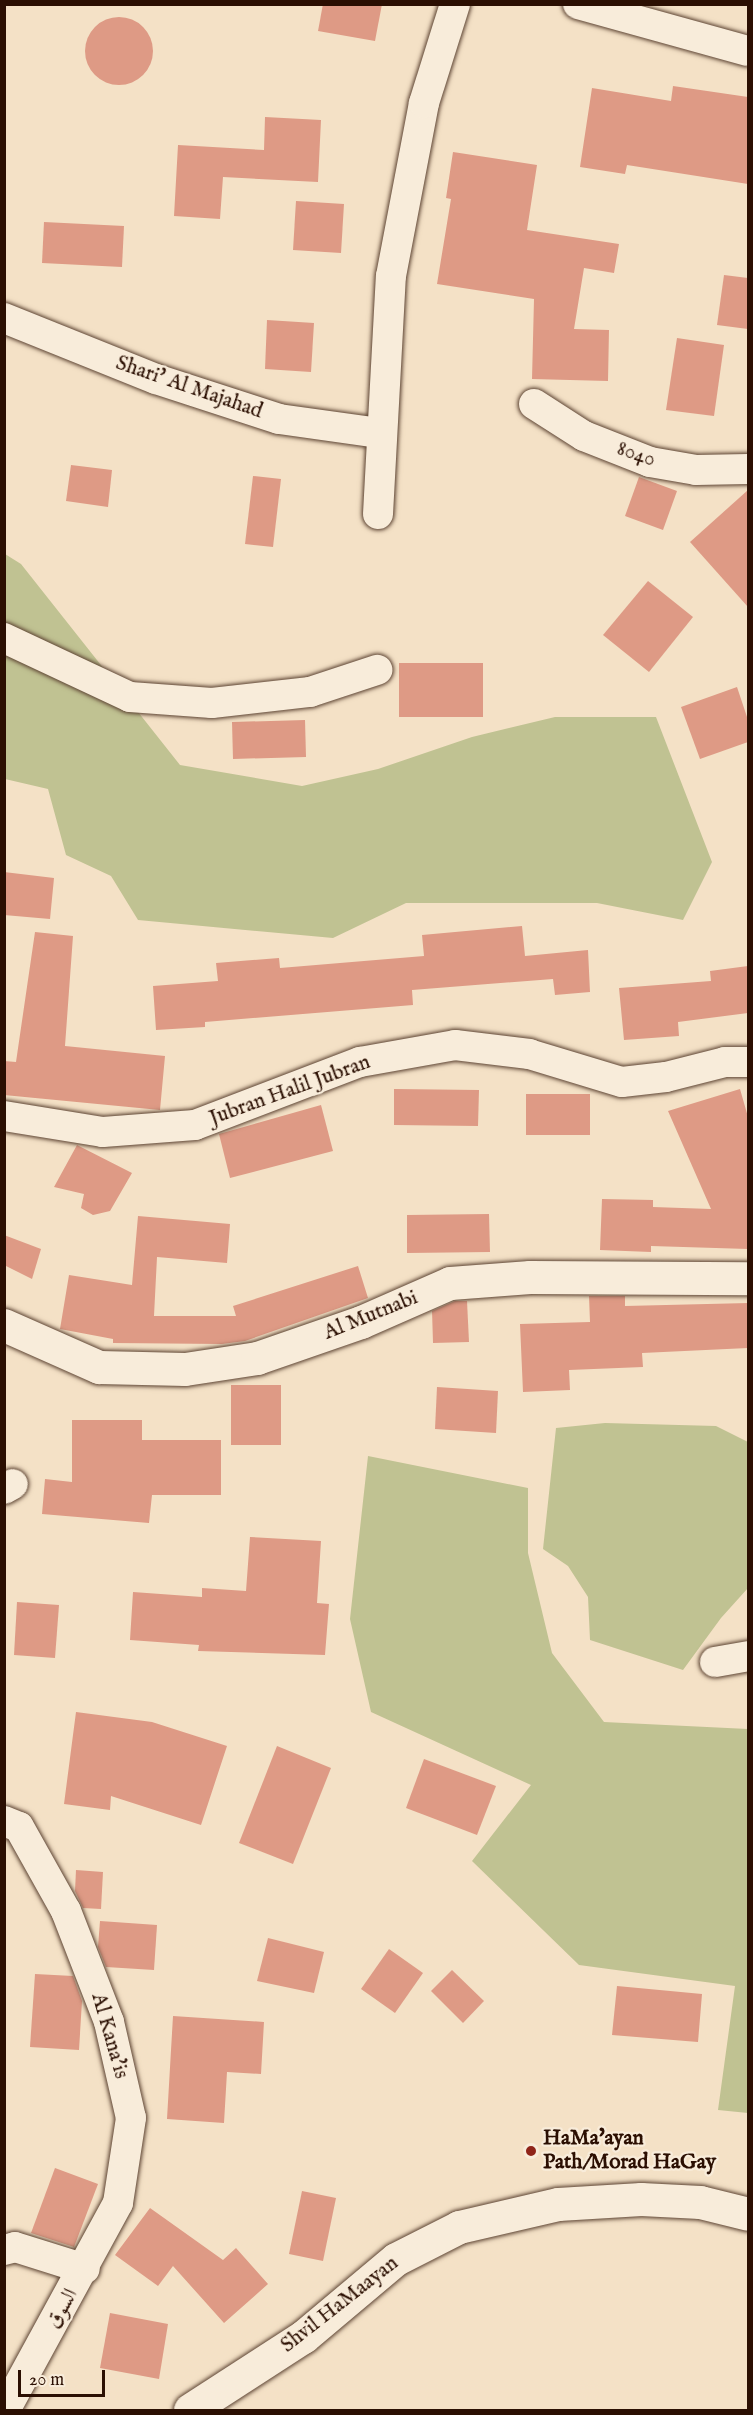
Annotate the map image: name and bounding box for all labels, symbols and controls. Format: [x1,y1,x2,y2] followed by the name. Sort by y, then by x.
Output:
[112,351,266,425] street label: Shari' Al Majahad
[613,437,659,473] street label: 8040
[206,1050,374,1132] street label: Jubran Halil Jubran
[320,1286,422,1346] street label: Al Mutnabi
[85,1990,133,2082] street label: Al Kana'is
[543,2126,716,2176] place label: HaMa'ayan Path/Morad HaGay
[524,2144,538,2158] marker: HaMa'ayan Path/Morad HaGay
[276,2251,404,2359] street label: Shvil HaMaayan
[42,2285,84,2333] street label: السوق
[21,2358,108,2396] scale bar
[29,2369,64,2392] text: 20 m

